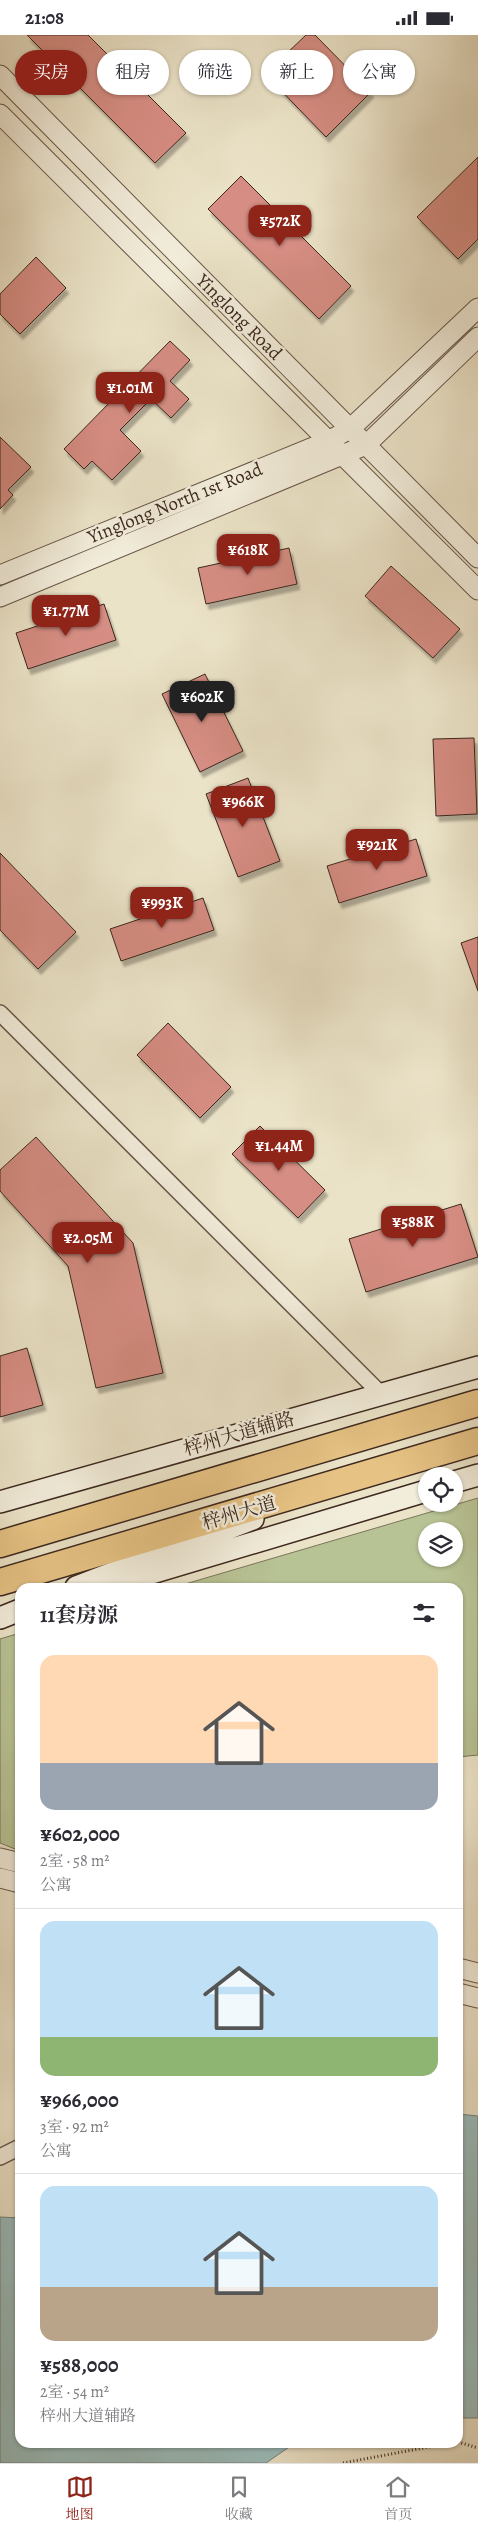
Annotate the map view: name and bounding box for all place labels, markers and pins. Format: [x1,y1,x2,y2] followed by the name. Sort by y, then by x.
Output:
[245,205,315,247] pin: ¥572K
[89,371,171,414] pin: ¥1.01M
[213,533,283,576] pin: ¥618K
[25,595,107,637] pin: ¥1.77M
[167,681,237,723] pin: ¥602K
[208,785,278,828] pin: ¥966K
[342,829,412,871] pin: ¥921K
[127,887,197,929] pin: ¥993K
[238,1129,320,1172] pin: ¥1.44M
[378,1205,448,1248] pin: ¥588K
[47,1221,129,1264] pin: ¥2.05M

